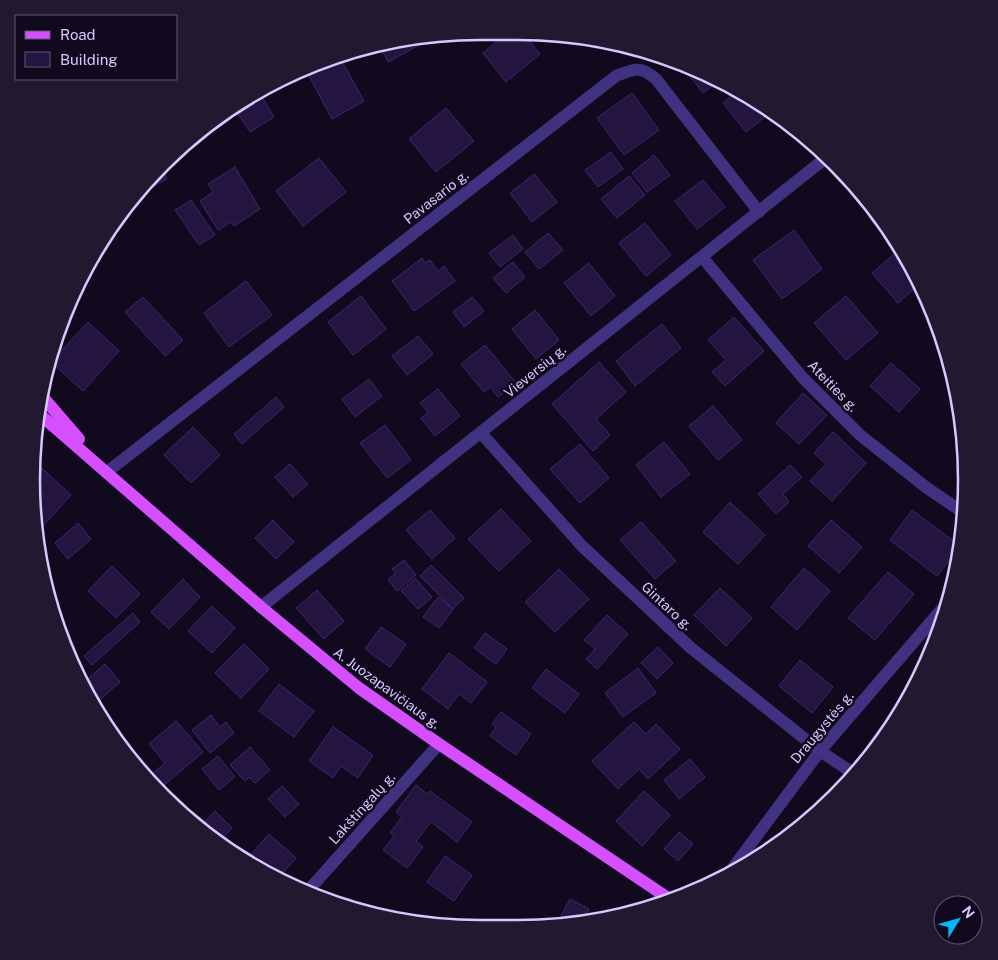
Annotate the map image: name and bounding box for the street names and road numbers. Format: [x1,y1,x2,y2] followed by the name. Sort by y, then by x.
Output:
[400,167,472,227] street label: Pavasario g.
[501,341,569,401] street label: Vieversių g.
[805,357,861,415] street label: Ateities g.
[638,579,696,633] street label: Gintaro g.
[331,644,443,732] street label: A. Juozapavičiaus g.
[787,688,857,766] street label: Draugystės g.
[326,769,398,847] street label: Lakštingalų g.

